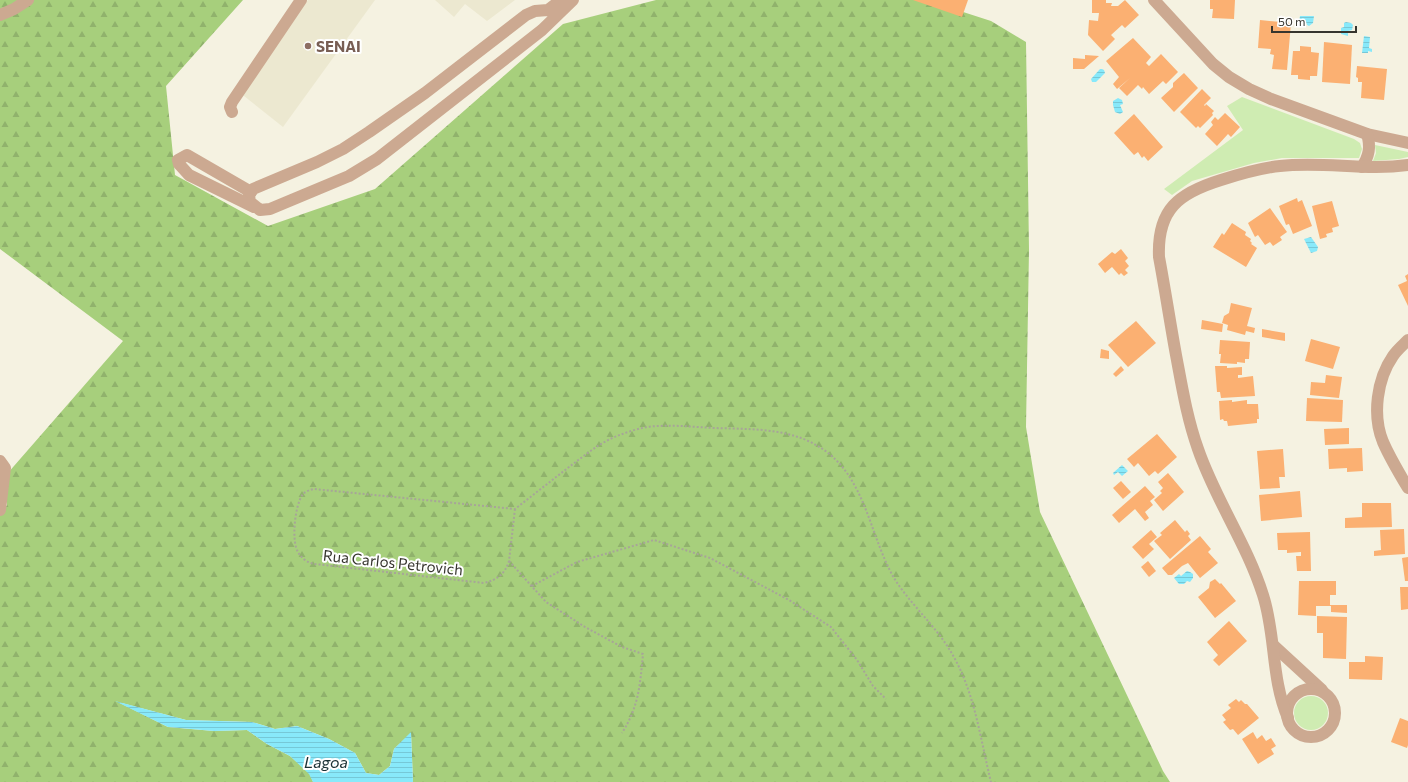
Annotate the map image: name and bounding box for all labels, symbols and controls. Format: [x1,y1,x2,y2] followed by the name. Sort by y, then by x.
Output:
[1272,8,1356,34] scale bar
[1278,14,1306,28] text: 50 m
[316,37,361,55] place label: SENAI
[303,41,313,51] marker: SENAI
[322,546,464,578] street label: Rua Carlos Petrovich
[304,752,348,771] water label: Lagoa

